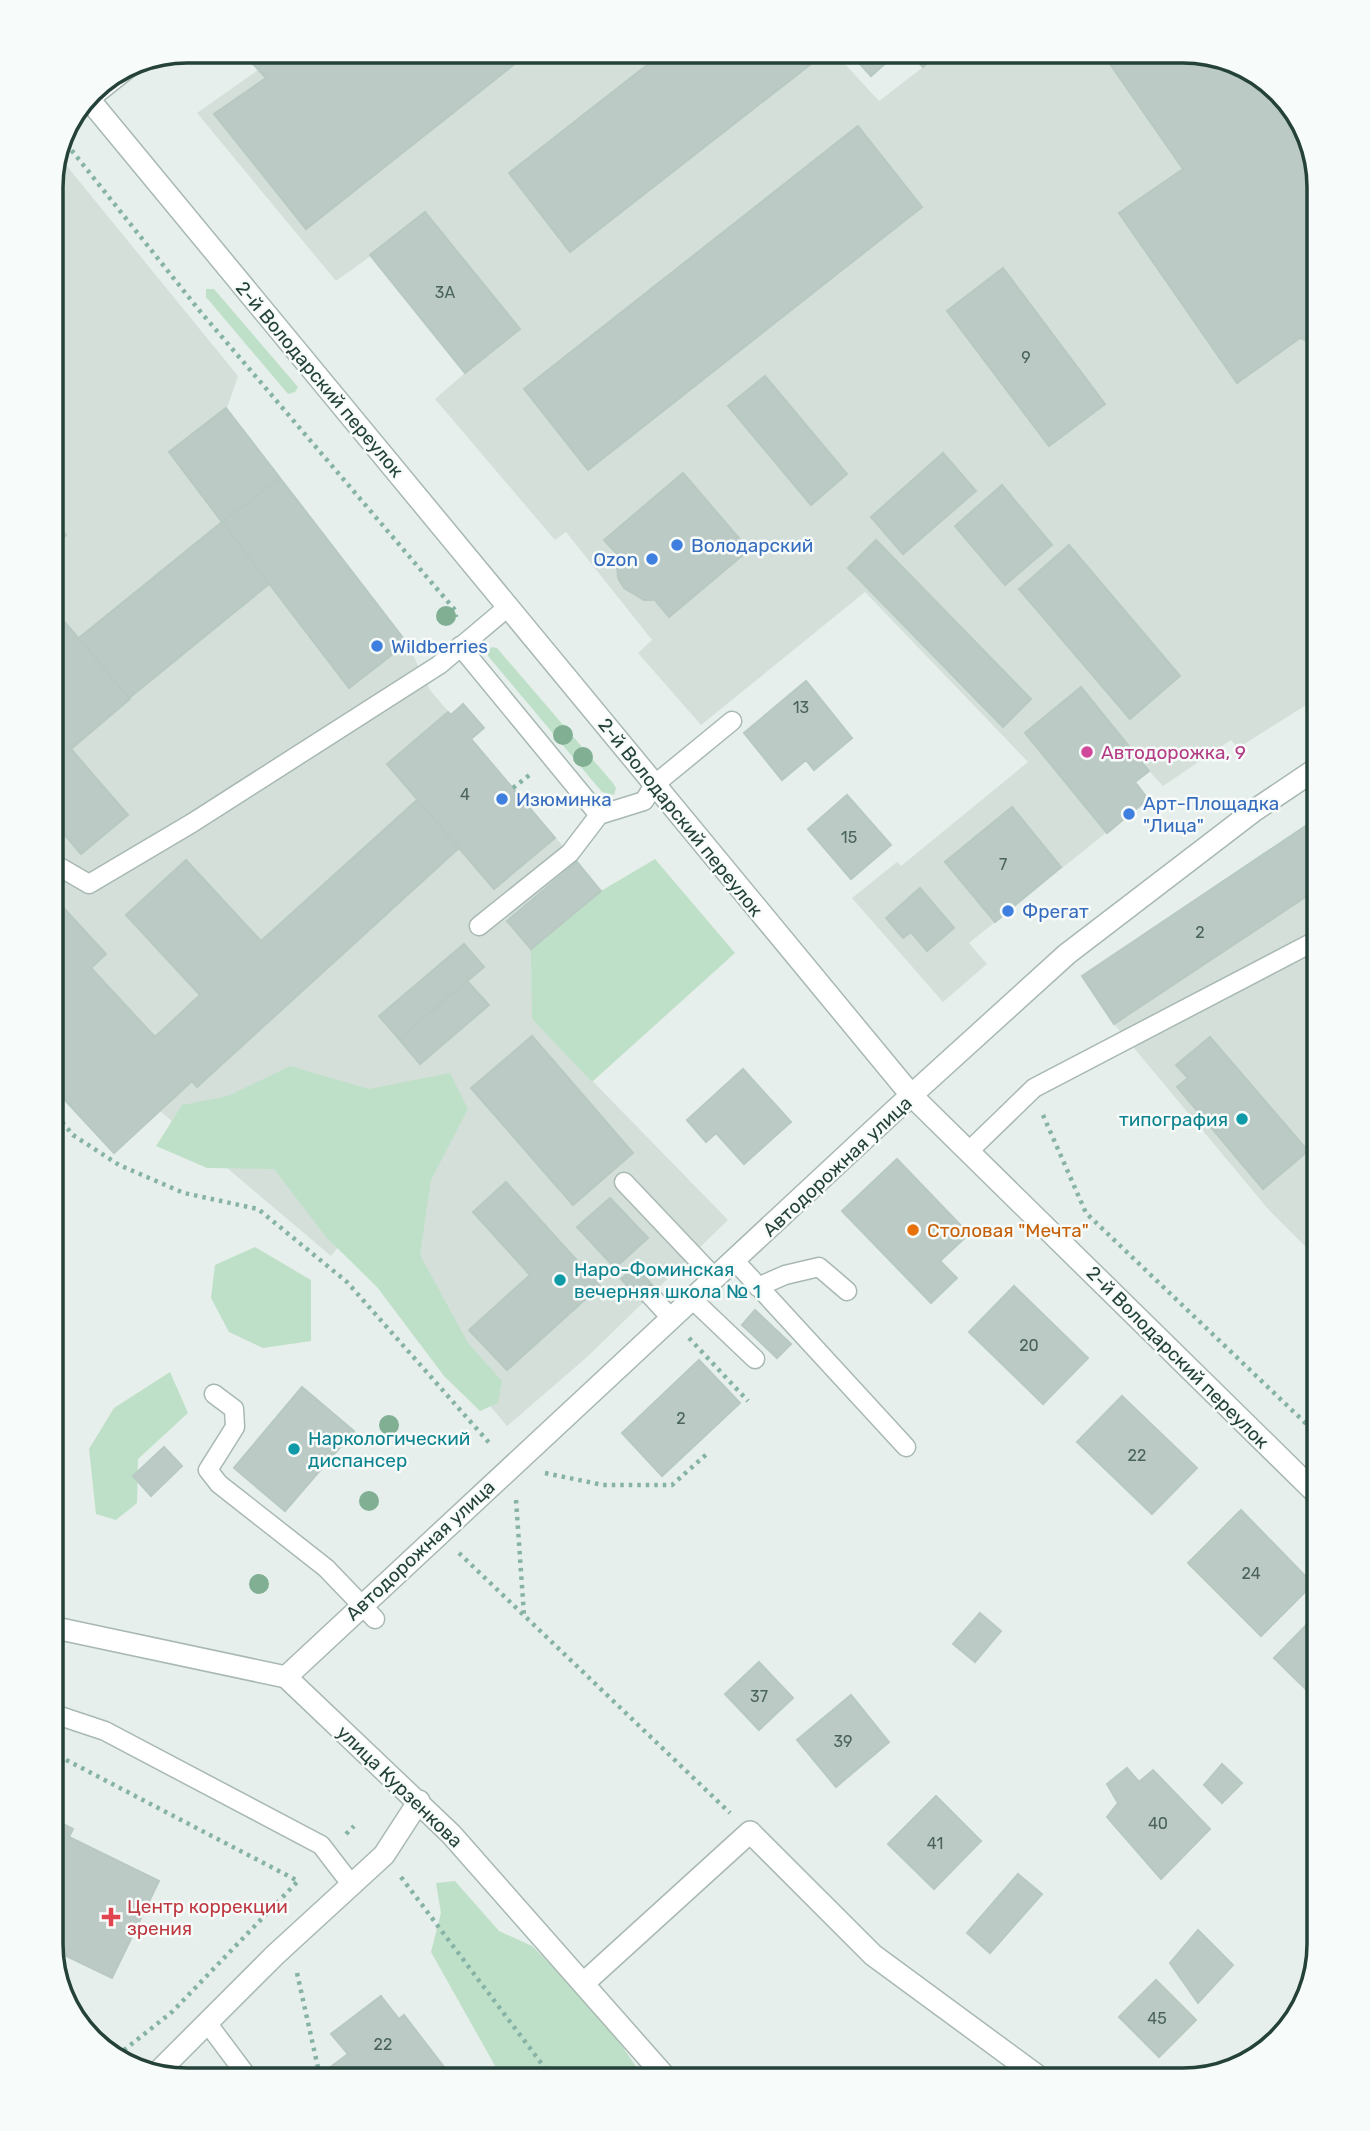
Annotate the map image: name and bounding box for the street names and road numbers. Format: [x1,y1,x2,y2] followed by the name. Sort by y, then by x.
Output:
[231,277,408,482] street label: 2-й Володарский переулок
[593,713,768,921] street label: 2-й Володарский переулок
[758,1091,917,1241] street label: Автодорожная улица
[1082,1261,1274,1453] street label: 2-й Володарский переулок
[341,1475,500,1625] street label: Автодорожная улица
[332,1720,467,1852] street label: улица Курзенкова

